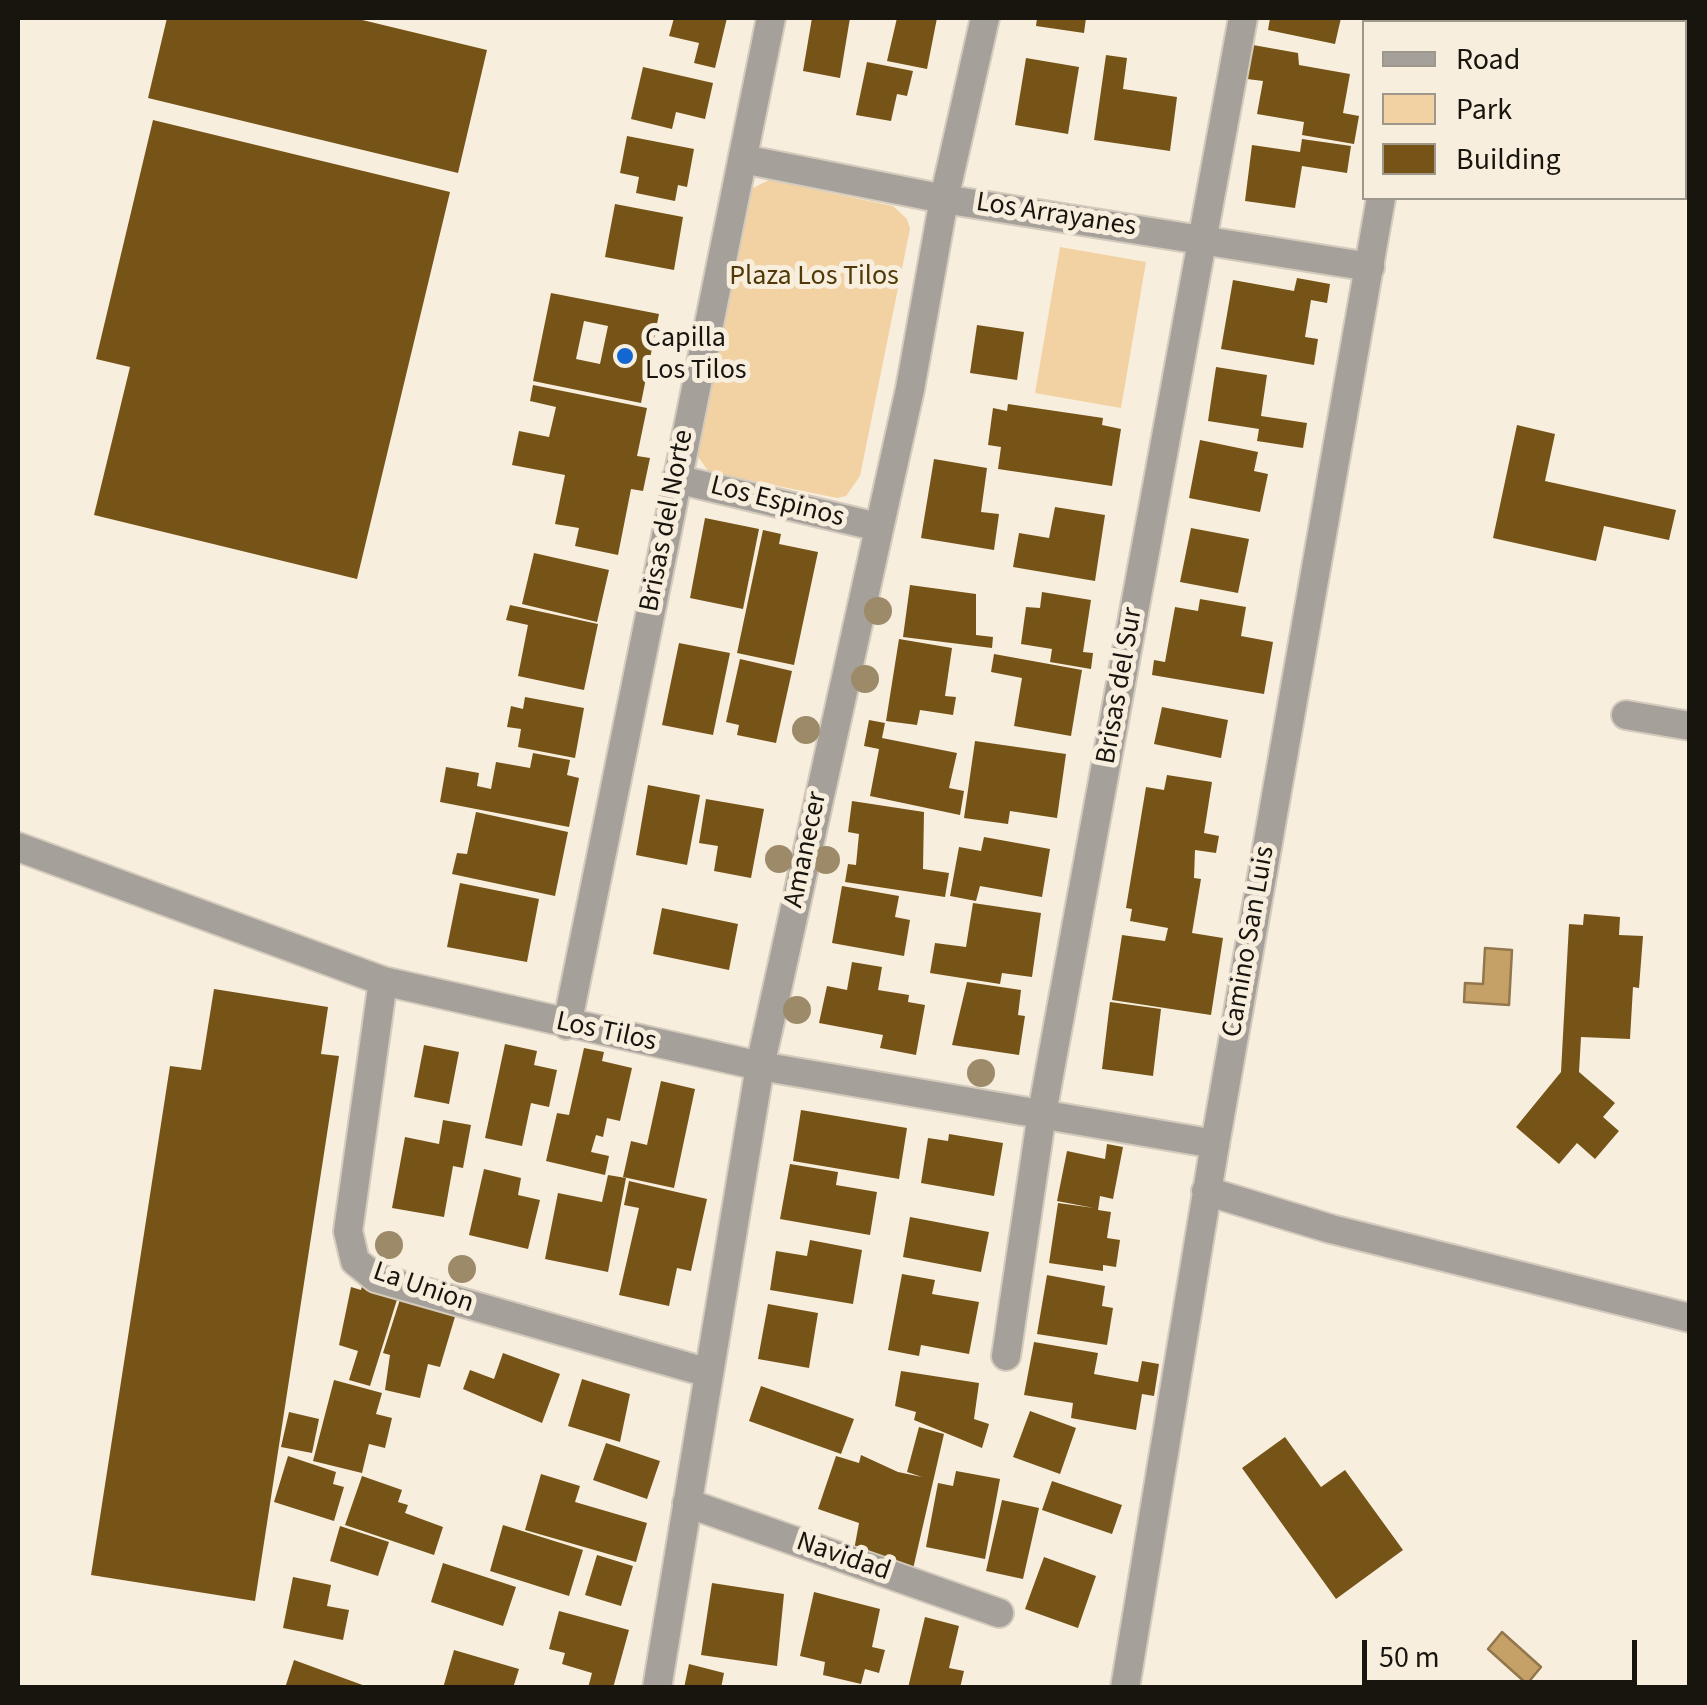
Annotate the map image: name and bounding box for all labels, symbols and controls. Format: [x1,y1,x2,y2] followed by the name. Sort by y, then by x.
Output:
[1362,20,1687,200] legend
[1456,38,1520,81] text: Road
[1456,88,1512,131] text: Park
[1456,138,1561,181] text: Building
[974,187,1138,245] street label: Los Arrayanes
[729,261,899,295] park label: Plaza Los Tilos
[645,323,747,389] place label: Capilla Los Tilos
[614,345,636,367] marker: Capilla Los Tilos
[634,427,702,615] street label: Brisas del Norte
[707,470,847,536] street label: Los Espinos
[1091,605,1151,767] street label: Brisas del Sur
[778,789,836,911] street label: Amanecer
[1217,844,1283,1040] street label: Camino San Luis
[553,1006,659,1060] street label: Los Tilos
[368,1256,478,1322] street label: La Union
[791,1526,895,1590] street label: Navidad
[1367,1620,1642,1682] scale bar
[1379,1636,1440,1679] text: 50 m

